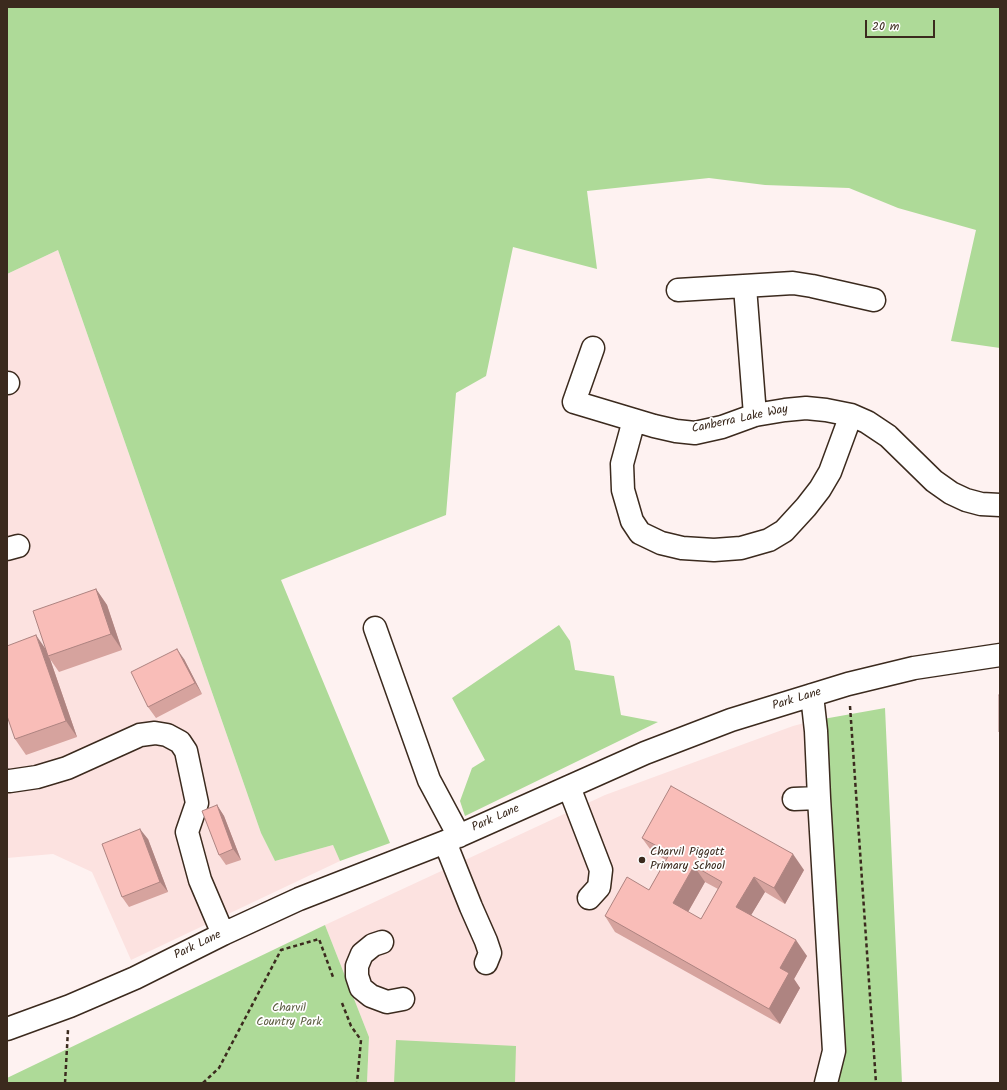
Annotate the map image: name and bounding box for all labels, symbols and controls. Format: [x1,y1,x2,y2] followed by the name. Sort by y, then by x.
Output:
[867,12,937,38] scale bar
[872,17,899,36] text: 20 m
[691,403,789,437] street label: Canberra Lake Way
[771,686,823,714] street label: Park Lane
[470,802,522,836] street label: Park Lane
[650,846,725,874] place label: Charvil Piggott Primary School
[637,855,647,865] marker: Charvil Piggott Primary School
[172,928,224,964] street label: Park Lane
[256,1002,322,1030] park label: Charvil Country Park

